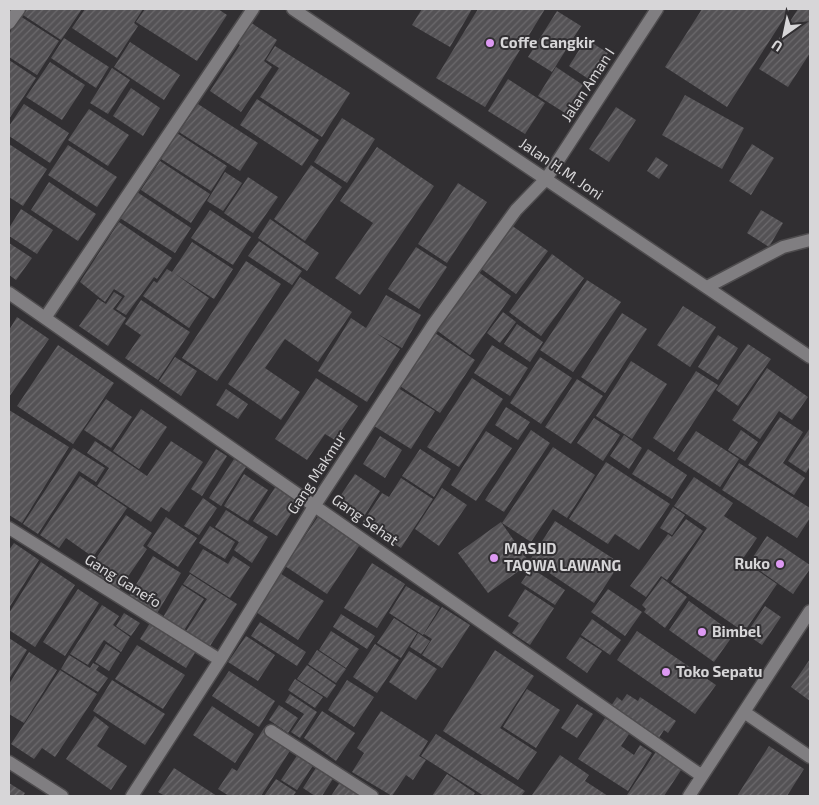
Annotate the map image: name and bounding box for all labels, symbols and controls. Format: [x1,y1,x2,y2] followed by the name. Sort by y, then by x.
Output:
[759,10,809,60] north arrow
[500,33,595,51] place label: Coffe Cangkir
[484,37,496,49] marker: Coffe Cangkir
[768,37,785,56] text: U
[557,44,618,125] street label: Jalan Aman I
[516,134,607,203] street label: Jalan H.M. Joni
[283,428,350,517] street label: Gang Makmur
[329,490,403,549] street label: Gang Sehat
[504,539,621,575] place label: MASJID TAQWA LAWANG
[82,550,165,611] street label: Gang Ganefo
[488,552,500,564] marker: MASJID TAQWA LAWANG
[734,554,770,572] place label: Ruko
[774,558,786,570] marker: Ruko
[712,622,761,640] place label: Bimbel
[696,626,708,638] marker: Bimbel
[676,662,762,680] place label: Toko Sepatu
[660,666,672,678] marker: Toko Sepatu

